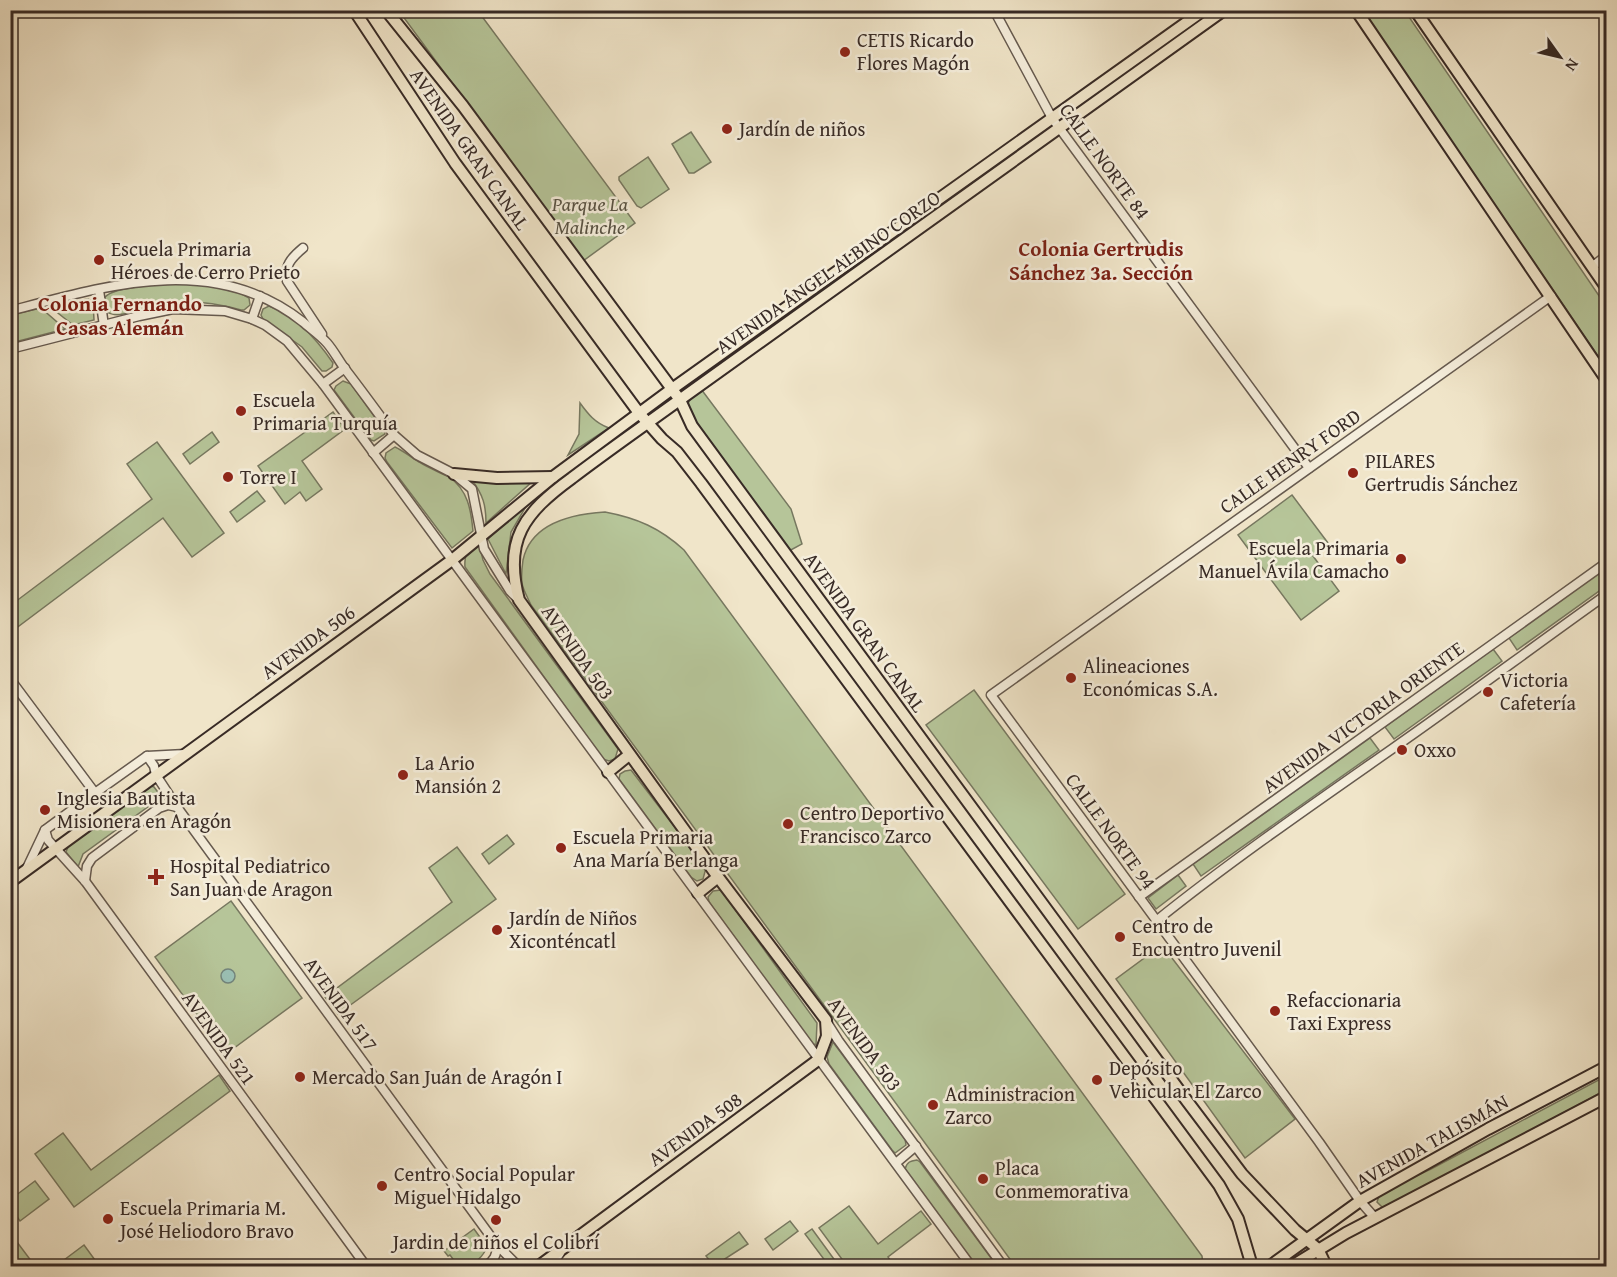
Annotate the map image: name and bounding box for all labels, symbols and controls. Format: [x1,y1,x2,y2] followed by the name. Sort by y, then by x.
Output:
[857,25,974,77] place label: CETIS Ricardo Flores Magón
[1530,27,1590,87] north arrow
[838,45,852,59] marker: CETIS Ricardo Flores Magón
[1559,54,1585,77] text: N
[404,62,537,236] street label: AVENIDA GRAN CANAL
[1053,96,1158,225] street label: CALLE NORTE 84
[736,114,865,143] place label: Jardín de niños
[720,122,734,136] marker: Jardín de niños
[709,183,946,361] street label: AVENIDA ÁNGEL ALBINO CORZO
[551,189,629,241] park label: Parque La Malinche
[1009,233,1194,288] district label: Colonia Gertrudis Sánchez 3a. Sección
[111,234,300,286] place label: Escuela Primaria Héroes de Cerro Prieto
[92,253,106,267] marker: Escuela Primaria Héroes de Cerro Prieto
[38,288,202,343] district label: Colonia Fernando Casas Alemán
[253,385,398,437] place label: Escuela Primaria Turquía
[1213,401,1366,520] street label: CALLE HENRY FORD
[234,404,248,418] marker: Escuela Primaria Turquía
[1365,446,1518,498] place label: PILARES Gertrudis Sánchez
[240,462,297,491] place label: Torre I
[1346,466,1360,480] marker: PILARES Gertrudis Sánchez
[221,470,235,484] marker: Torre I
[1198,533,1390,585] place label: Escuela Primaria Manuel Ávila Camacho
[797,546,934,718] street label: AVENIDA GRAN CANAL
[1394,552,1408,566] marker: Escuela Primaria Manuel Ávila Camacho
[255,598,361,686] street label: AVENIDA 506
[535,598,622,705] street label: AVENIDA 503
[1256,633,1470,800] street label: AVENIDA VICTORIA ORIENTE
[1083,651,1218,703] place label: Alineaciones Económicas S.A.
[1500,665,1576,717] place label: Victoria Cafetería
[1064,671,1078,685] marker: Alineaciones Económicas S.A.
[1481,685,1495,699] marker: Victoria Cafetería
[1414,735,1456,764] place label: Oxxo
[1395,743,1409,757] marker: Oxxo
[415,748,501,800] place label: La Ario Mansión 2
[1059,766,1164,895] street label: CALLE NORTE 94
[396,768,410,782] marker: La Ario Mansión 2
[57,783,231,835] place label: Inglesia Bautista Misionera en Aragón
[800,798,944,850] place label: Centro Deportivo Francisco Zarco
[38,803,52,817] marker: Inglesia Bautista Misionera en Aragón
[781,817,795,831] marker: Centro Deportivo Francisco Zarco
[573,822,739,874] place label: Escuela Primaria Ana María Berlanga
[554,841,568,855] marker: Escuela Primaria Ana María Berlanga
[170,851,333,903] place label: Hospital Pediatrico San Juan de Aragon
[147,868,165,886] marker: Hospital Pediatrico San Juan de Aragon
[506,903,637,955] place label: Jardín de Niños Xiconténcatl
[1132,911,1282,963] place label: Centro de Encuentro Juvenil
[490,923,504,937] marker: Jardín de Niños Xiconténcatl
[1113,930,1127,944] marker: Centro de Encuentro Juvenil
[297,951,385,1057] street label: AVENIDA 517
[175,985,263,1091] street label: AVENIDA 521
[1287,985,1402,1037] place label: Refaccionaria Taxi Express
[821,991,909,1097] street label: AVENIDA 503
[1268,1004,1282,1018] marker: Refaccionaria Taxi Express
[1109,1053,1262,1105] place label: Depósito Vehicular El Zarco
[312,1062,562,1091] place label: Mercado San Juán de Aragón I
[293,1070,307,1084] marker: Mercado San Juán de Aragón I
[1090,1073,1104,1087] marker: Depósito Vehicular El Zarco
[945,1079,1075,1131] place label: Administracion Zarco
[642,1085,748,1173] street label: AVENIDA 508
[1350,1087,1513,1195] street label: AVENIDA TALISMÁN
[926,1098,940,1112] marker: Administracion Zarco
[995,1153,1129,1205] place label: Placa Conmemorativa
[394,1159,575,1211] place label: Centro Social Popular Miguel Hidalgo
[976,1172,990,1186] marker: Placa Conmemorativa
[375,1179,389,1193] marker: Centro Social Popular Miguel Hidalgo
[117,1193,294,1245] place label: Escuela Primaria M. José Heliodoro Bravo
[101,1212,115,1226] marker: Escuela Primaria M. José Heliodoro Bravo
[489,1213,503,1227] marker: Jardin de niños el Colibrí
[390,1227,600,1256] place label: Jardin de niños el Colibrí

